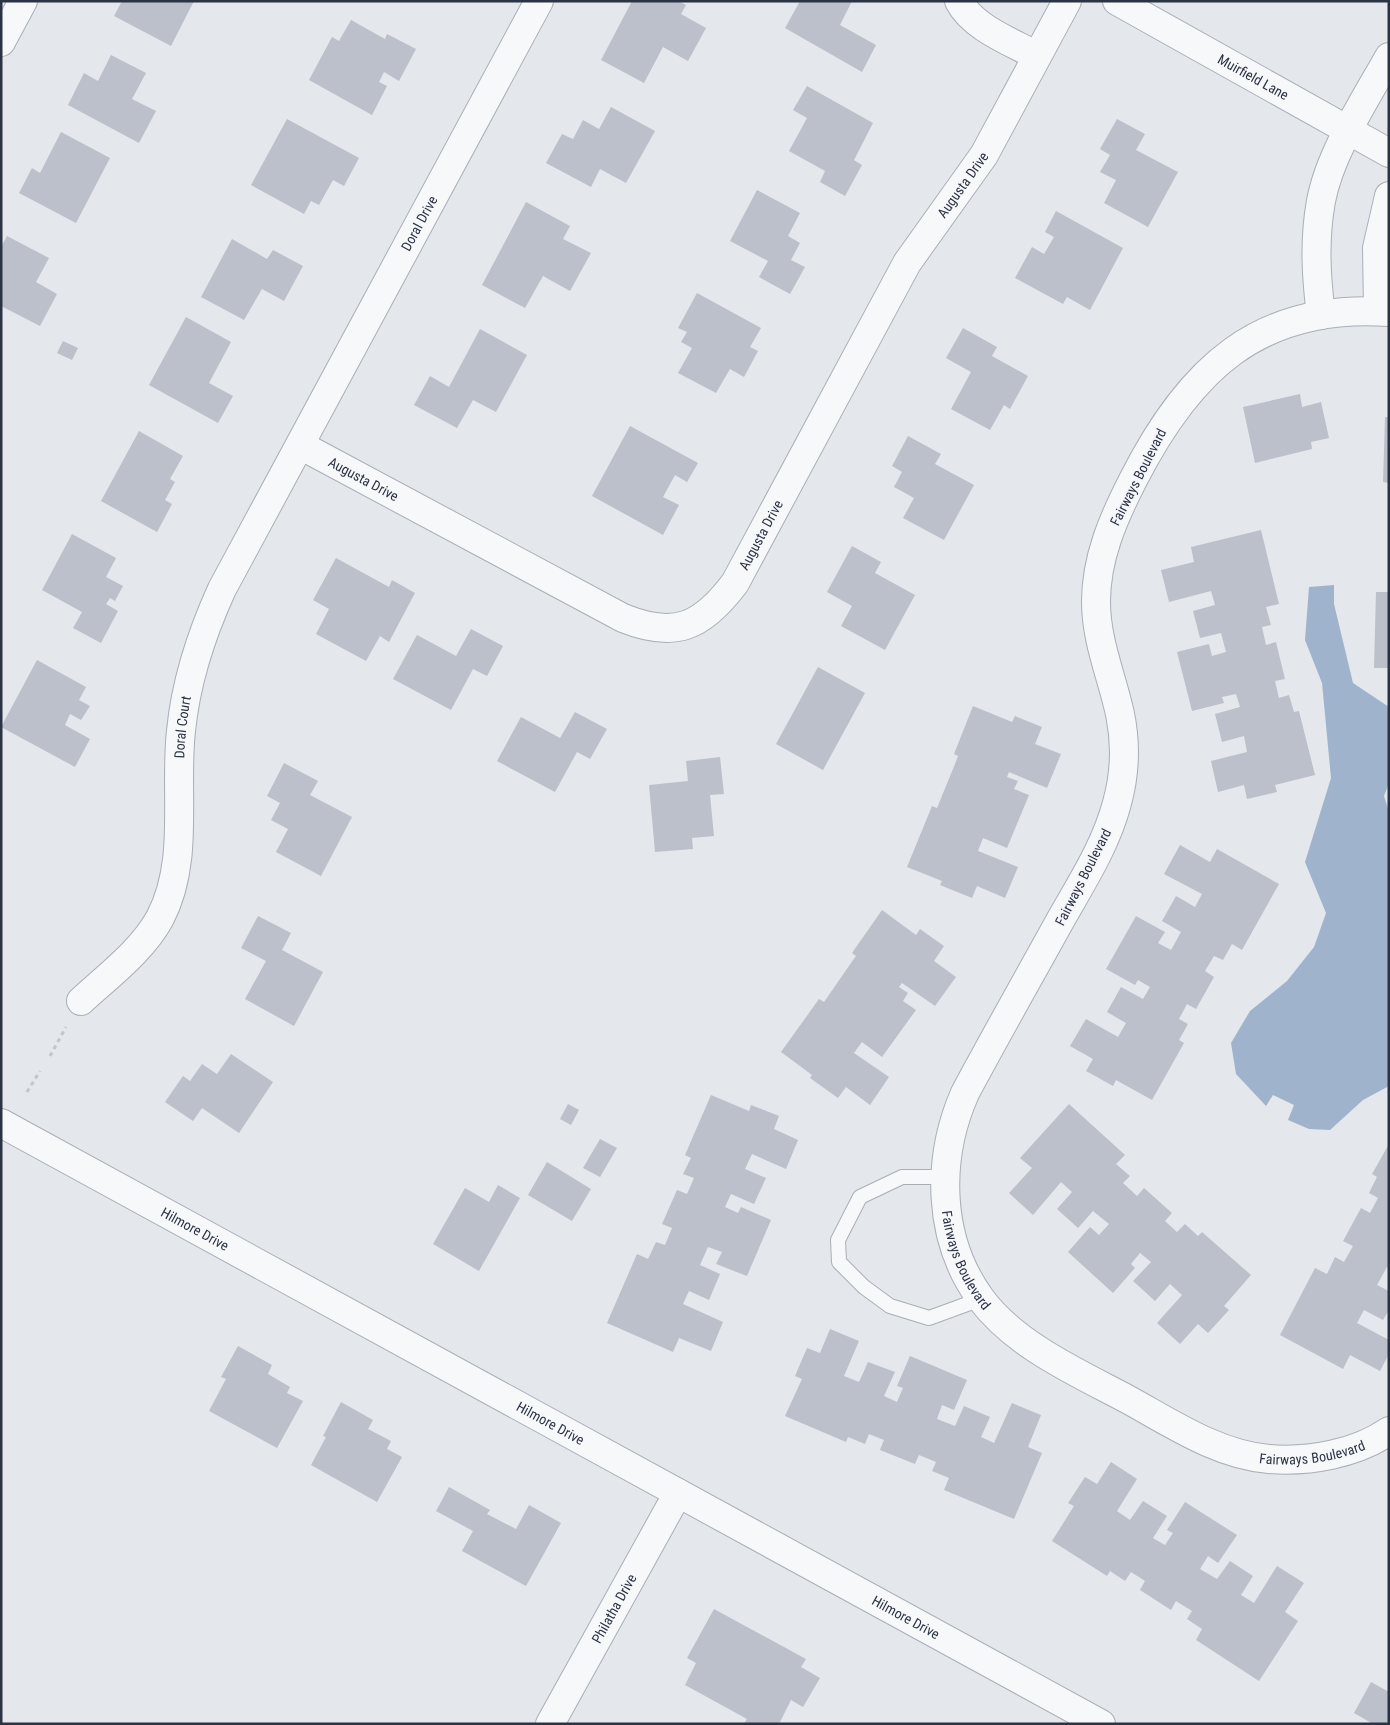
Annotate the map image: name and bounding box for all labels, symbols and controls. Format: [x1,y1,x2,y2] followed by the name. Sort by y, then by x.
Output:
[1215,51,1292,103] street label: Muirfield Lane
[934,148,992,221] street label: Augusta Drive
[398,193,441,254] street label: Doral Drive
[1107,426,1169,528] street label: Fairways Boulevard
[326,454,402,504] street label: Augusta Drive
[736,497,786,573] street label: Augusta Drive
[171,695,194,759] street label: Doral Court
[1052,826,1114,928] street label: Fairways Boulevard
[158,1204,232,1254] street label: Hilmore Drive
[939,1210,994,1313] street label: Fairways Boulevard
[514,1398,587,1448] street label: Hilmore Drive
[1258,1437,1367,1468] street label: Fairways Boulevard
[588,1571,640,1646] street label: Philatha Drive
[869,1592,943,1642] street label: Hilmore Drive

